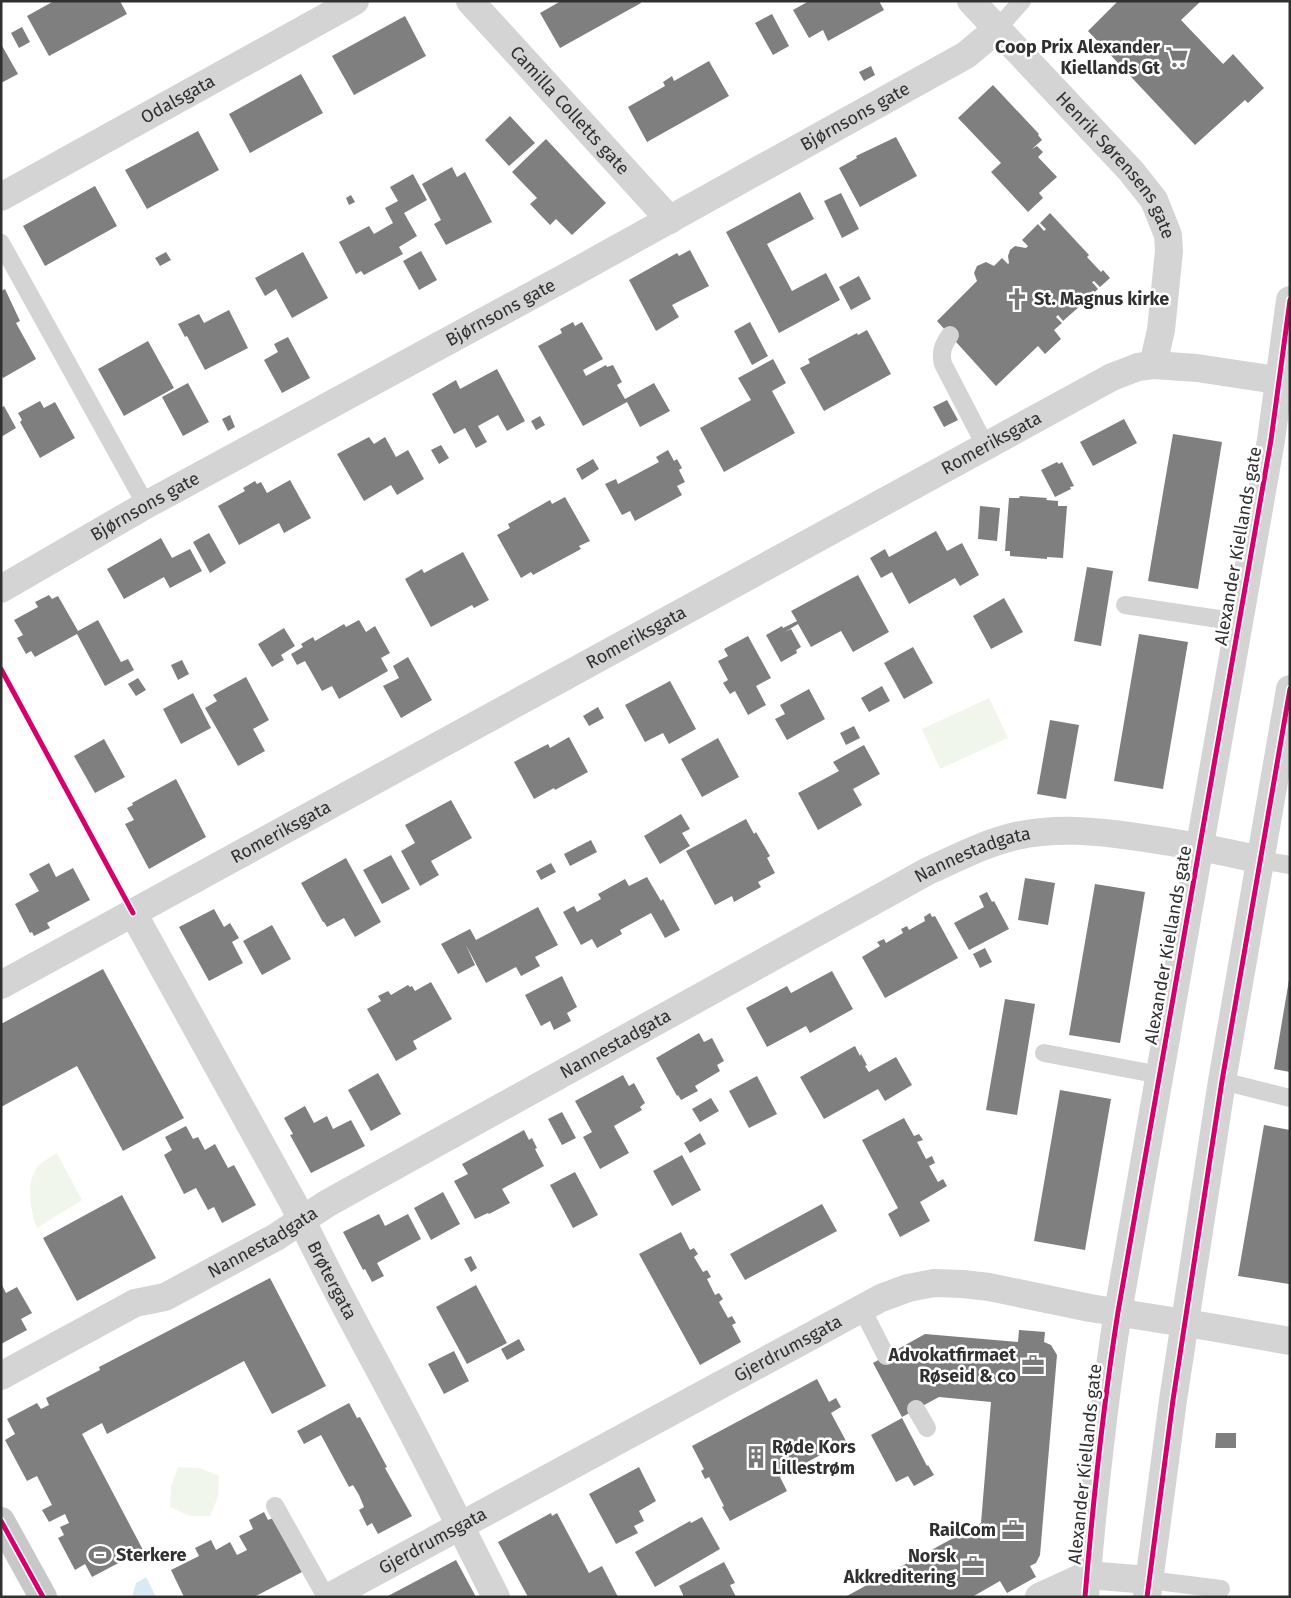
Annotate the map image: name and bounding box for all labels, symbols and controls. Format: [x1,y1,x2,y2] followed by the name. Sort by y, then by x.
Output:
[995,36,1161,79] place label: Coop Prix Alexander Kiellands Gt
[505,41,634,179] street label: Camilla Colletts gate
[1164,44,1190,70] supermarket icon: Coop Prix Alexander Kiellands Gt
[137,70,219,129] street label: Odalsgata
[797,77,913,156] street label: Bjørnsons gate
[1051,87,1179,242] street label: Henrik Sørensens gate
[442,274,559,351] street label: Bjørnsons gate
[1004,286,1030,312] church icon: St. Magnus kirke
[1034,288,1169,310] place label: St. Magnus kirke
[937,407,1045,479] street label: Romeriksgata
[1210,445,1266,647] street label: Alexander Kiellands gate
[87,467,203,546] street label: Bjørnsons gate
[582,601,690,674] street label: Romeriksgata
[227,796,335,868] street label: Romeriksgata
[911,822,1032,887] street label: Nannestadgata
[1140,844,1196,1046] street label: Alexander Kiellands gate
[556,1004,675,1083] street label: Nannestadgata
[204,1202,322,1283] street label: Nannestadgata
[303,1237,362,1324] street label: Brøtergata
[730,1310,846,1387] street label: Gjerdrumsgata
[888,1344,1017,1387] place label: Advokatfirmaet Røseid & co
[1020,1352,1046,1378] office icon: Advokatfirmaet Røseid & co
[1064,1363,1106,1565] street label: Alexander Kiellands gate
[772,1436,856,1479] place label: Røde Kors Lillestrøm
[743,1444,769,1470] building icon: Røde Kors Lillestrøm
[375,1503,491,1579] street label: Gjerdrumsgata
[1000,1517,1026,1543] office icon: RailCom
[929,1519,996,1541] place label: RailCom
[87,1542,113,1568] sports icon: Sterkere
[116,1544,186,1566] place label: Sterkere
[843,1545,957,1588] place label: Norsk Akkreditering
[960,1553,986,1579] office icon: Norsk Akkreditering

